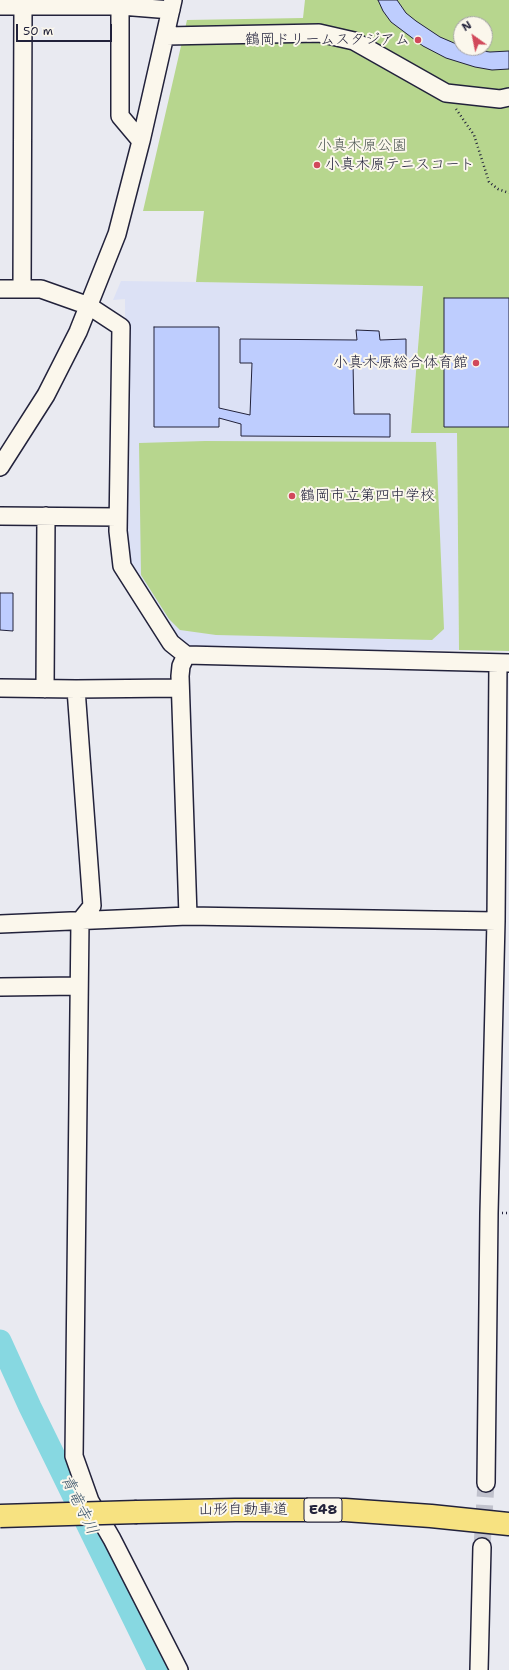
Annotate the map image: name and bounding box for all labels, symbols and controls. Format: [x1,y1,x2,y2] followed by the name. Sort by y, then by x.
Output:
[18,16,114,42] scale bar
[453,16,493,56] north arrow
[459,18,474,35] text: N
[23,23,53,39] text: 50 m
[245,31,410,49] place label: 鶴岡ドリームスタジアム
[413,35,423,45] marker: 鶴岡ドリームスタジアム
[317,137,407,155] park label: 小真木原公園
[325,156,475,174] place label: 小真木原テニスコート
[312,160,322,170] marker: 小真木原テニスコート
[333,354,468,372] place label: 小真木原総合体育館
[471,358,481,368] marker: 小真木原総合体育館
[300,487,435,505] place label: 鶴岡市立第四中学校
[287,491,297,501] marker: 鶴岡市立第四中学校
[56,1472,102,1538] water label: 青竜寺川
[304,1498,342,1522] road number: E48
[198,1501,288,1519] street label: 山形自動車道

